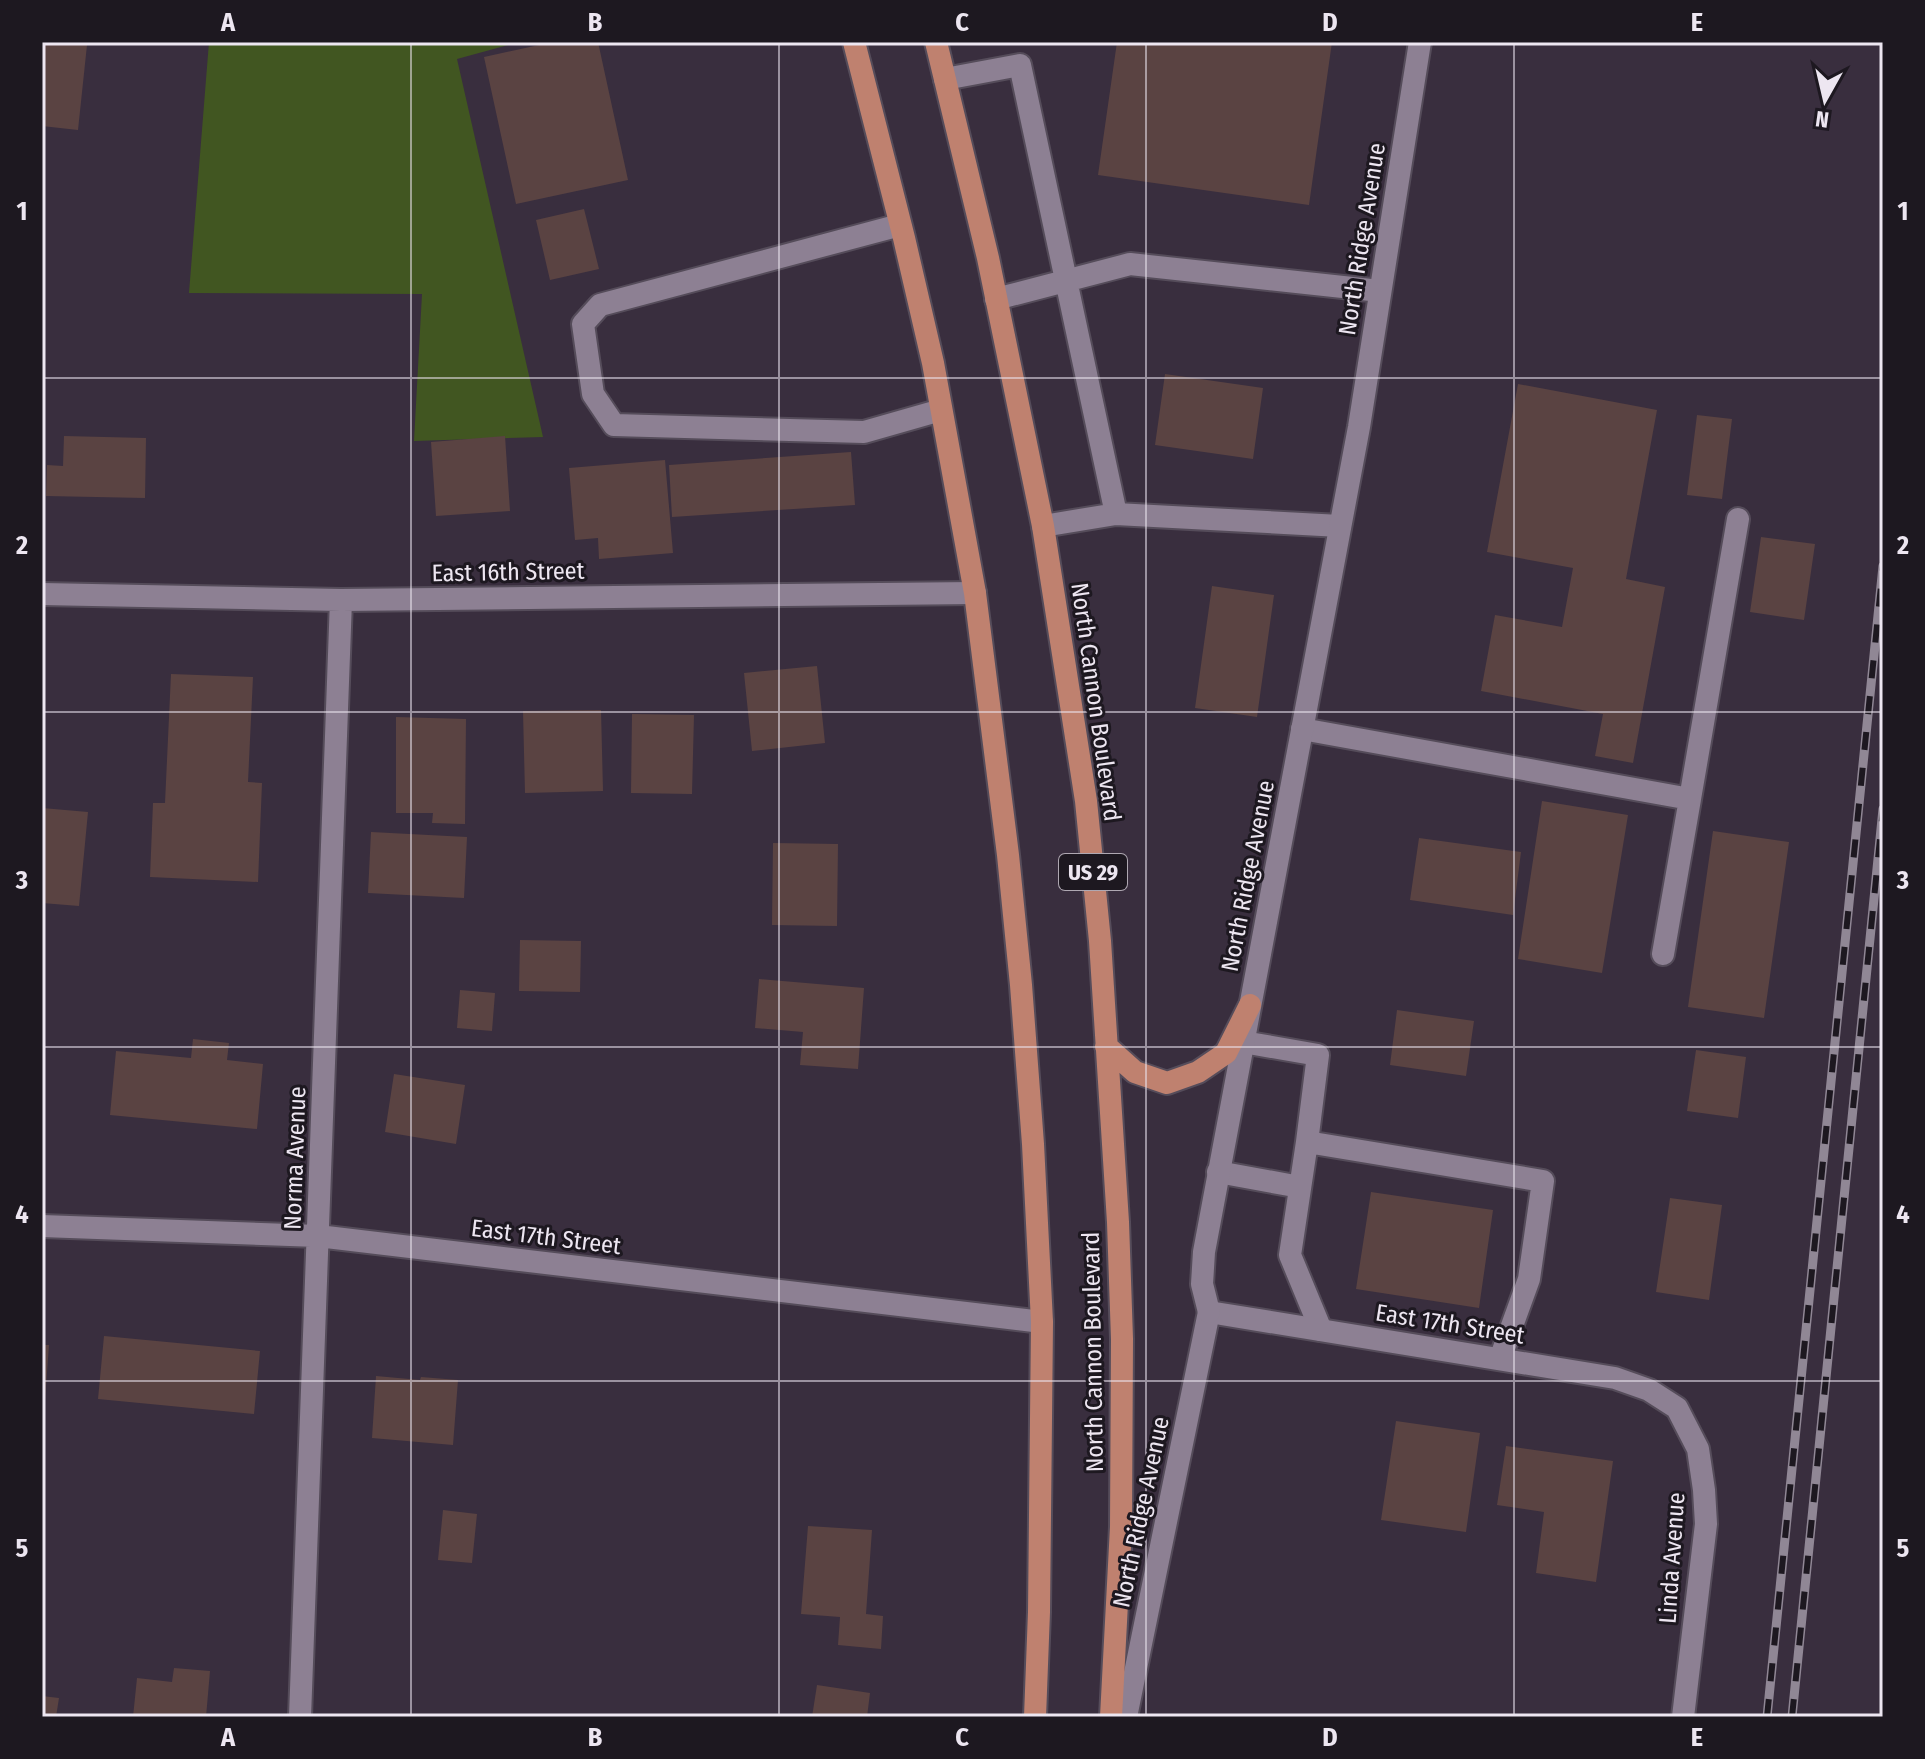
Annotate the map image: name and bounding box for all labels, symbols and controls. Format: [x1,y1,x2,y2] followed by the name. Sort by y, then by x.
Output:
[220,7,236,38] text: A
[588,7,603,38] text: B
[955,7,969,38] text: C
[1322,7,1338,38] text: D
[1691,7,1703,38] text: E
[1785,60,1865,140] north arrow
[1814,105,1831,134] text: N
[1333,141,1391,337] street label: North Ridge Avenue
[17,196,28,227] text: 1
[1898,196,1909,227] text: 1
[15,530,28,561] text: 2
[1896,530,1909,561] text: 2
[431,557,585,587] street label: East 16th Street
[1065,581,1127,823] street label: North Cannon Boulevard
[1216,778,1280,974] street label: North Ridge Avenue
[1059,854,1127,890] road number: US 29
[15,865,28,896] text: 3
[1896,865,1909,896] text: 3
[279,1086,311,1230] street label: Norma Avenue
[15,1199,29,1230] text: 4
[1896,1199,1910,1230] text: 4
[470,1214,623,1260] street label: East 17th Street
[1077,1231,1109,1473] street label: North Cannon Boulevard
[1373,1298,1527,1350] street label: East 17th Street
[1107,1414,1175,1610] street label: North Ridge Avenue
[1653,1491,1691,1625] street label: Linda Avenue
[16,1533,29,1564] text: 5
[1897,1533,1910,1564] text: 5
[220,1722,236,1753] text: A
[588,1722,603,1753] text: B
[955,1722,969,1753] text: C
[1322,1722,1338,1753] text: D
[1691,1722,1703,1753] text: E

